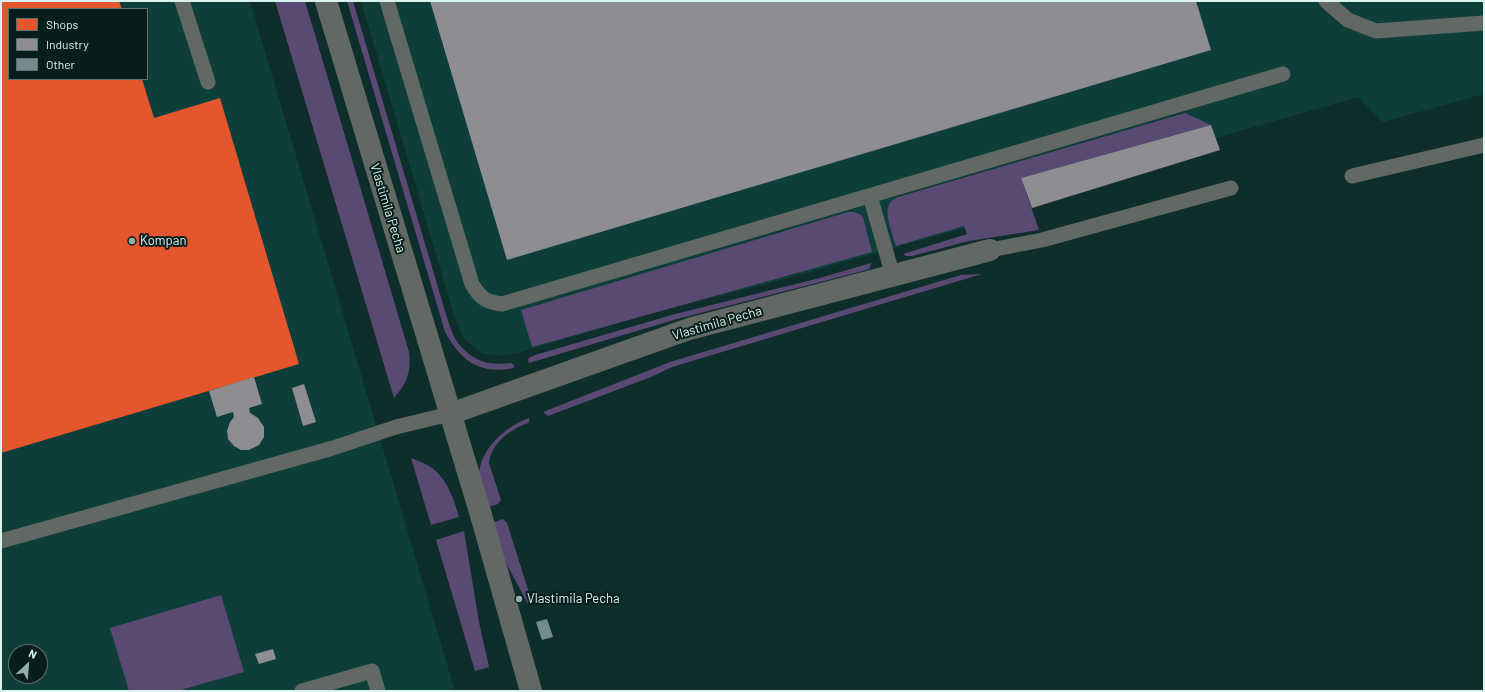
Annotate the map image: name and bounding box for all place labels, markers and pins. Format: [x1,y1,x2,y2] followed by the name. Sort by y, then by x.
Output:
[140,233,186,249] place label: Kompan
[127,236,137,246] marker: Kompan
[527,591,620,607] place label: Vlastimila Pecha
[514,594,524,604] marker: Vlastimila Pecha

